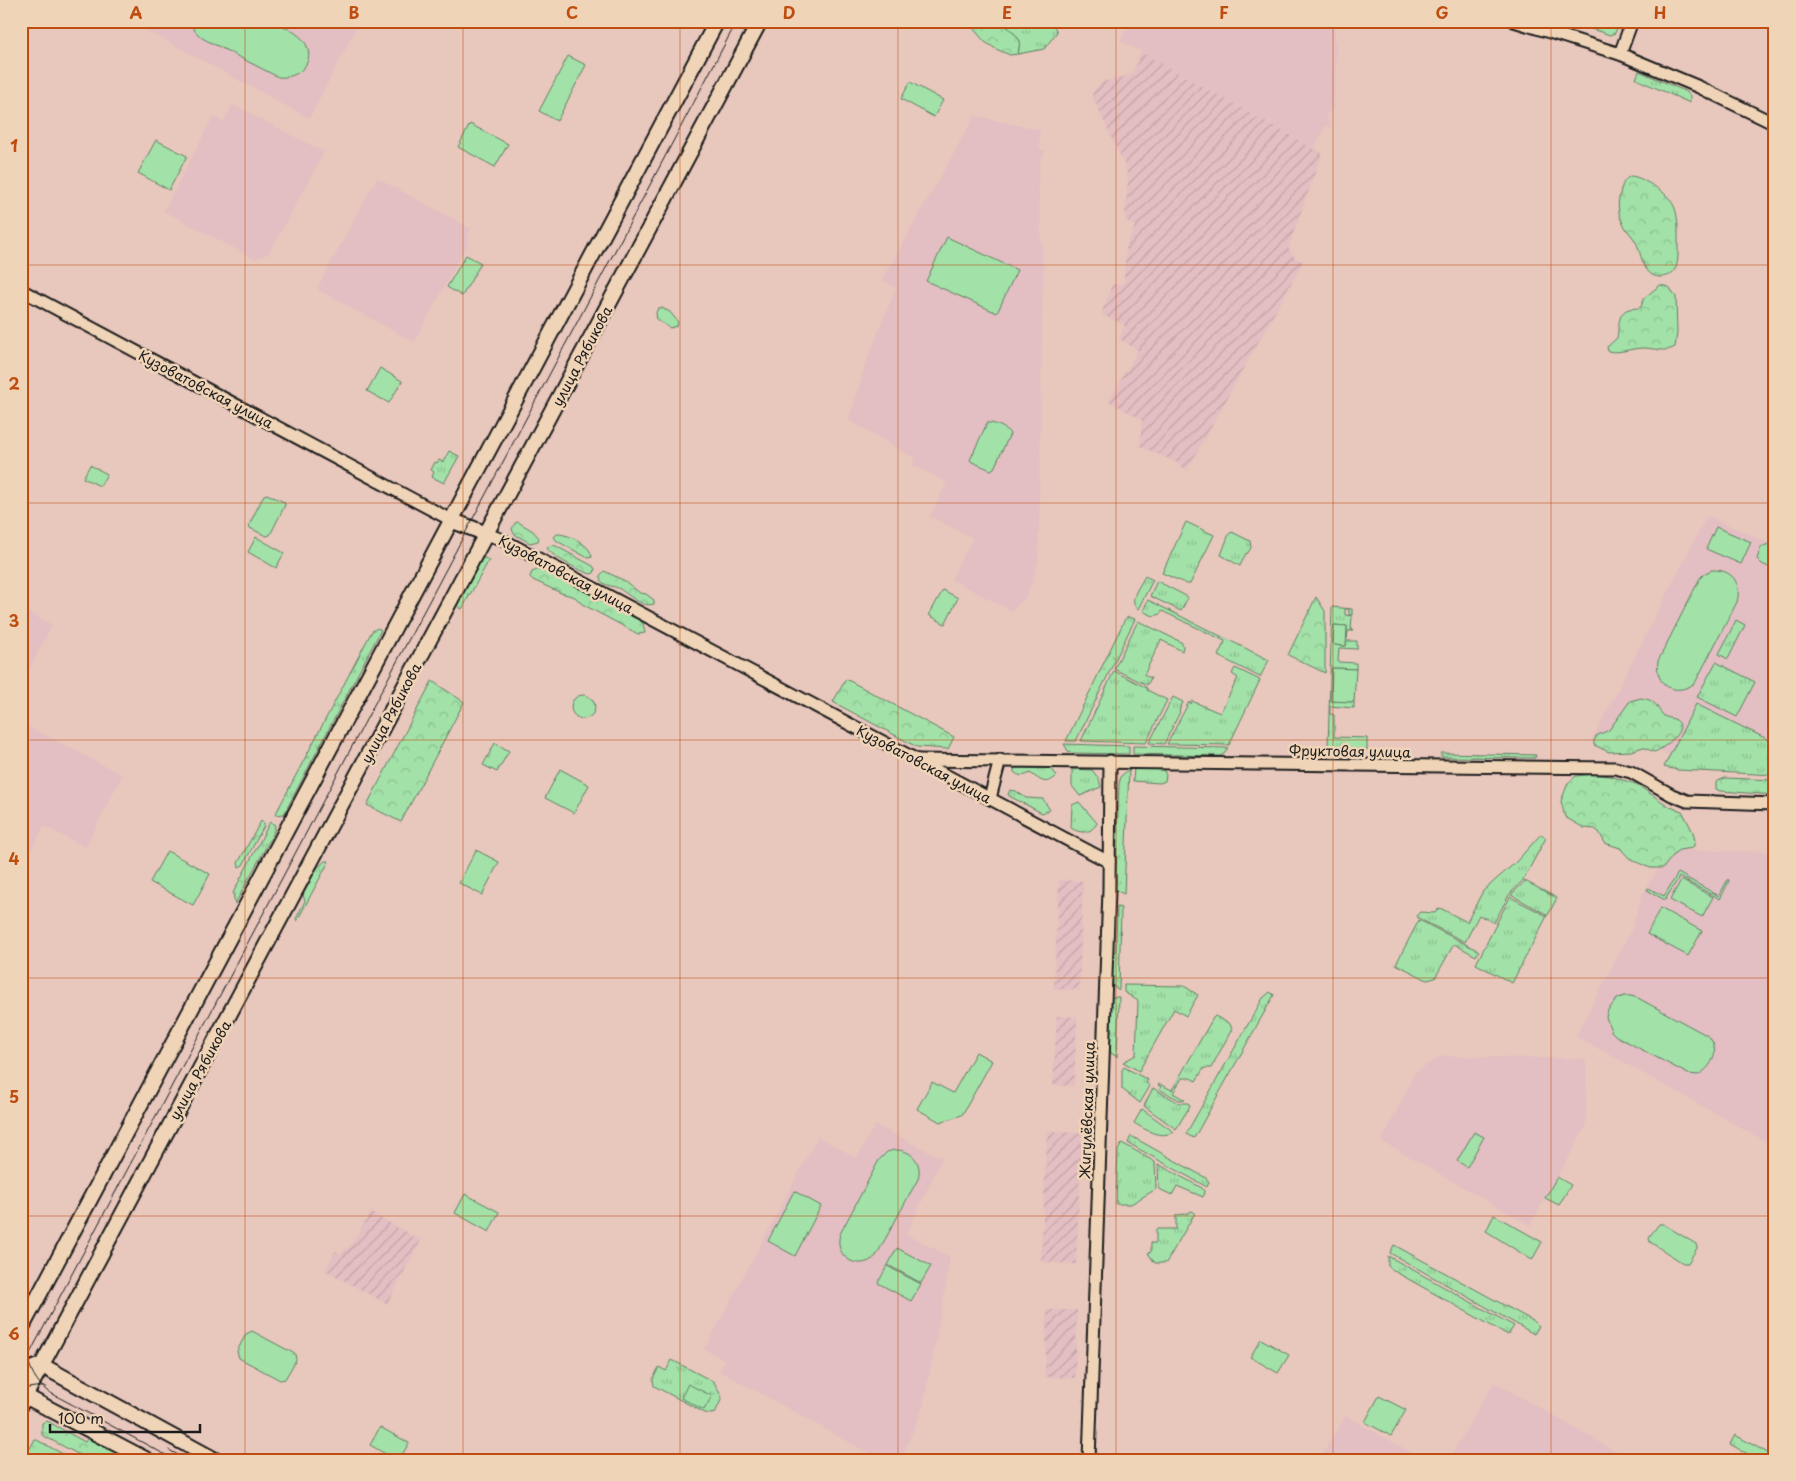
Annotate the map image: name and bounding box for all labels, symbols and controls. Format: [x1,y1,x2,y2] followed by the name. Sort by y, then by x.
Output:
[130,0,143,24] text: A
[349,0,360,24] text: B
[566,0,578,24] text: C
[783,0,795,24] text: D
[1002,0,1012,24] text: E
[1219,0,1229,24] text: F
[1435,0,1449,24] text: G
[1654,0,1666,24] text: H
[10,133,18,157] text: 1
[547,302,617,410] street label: улица Рябикова
[135,345,277,433] street label: Кузоватовская улица
[8,371,20,395] text: 2
[495,530,637,618] street label: Кузоватовская улица
[9,608,19,632] text: 3
[356,659,426,767] street label: улица Рябикова
[853,720,995,808] street label: Кузоватовская улица
[1289,739,1411,763] street label: Фруктовая улица
[9,846,20,870] text: 4
[164,1016,236,1124] street label: улица Рябикова
[1074,1041,1100,1180] street label: Жигулёвская улица
[9,1084,19,1108] text: 5
[8,1321,20,1345] text: 6
[50,1401,200,1433] scale bar
[58,1406,104,1429] text: 100 m

